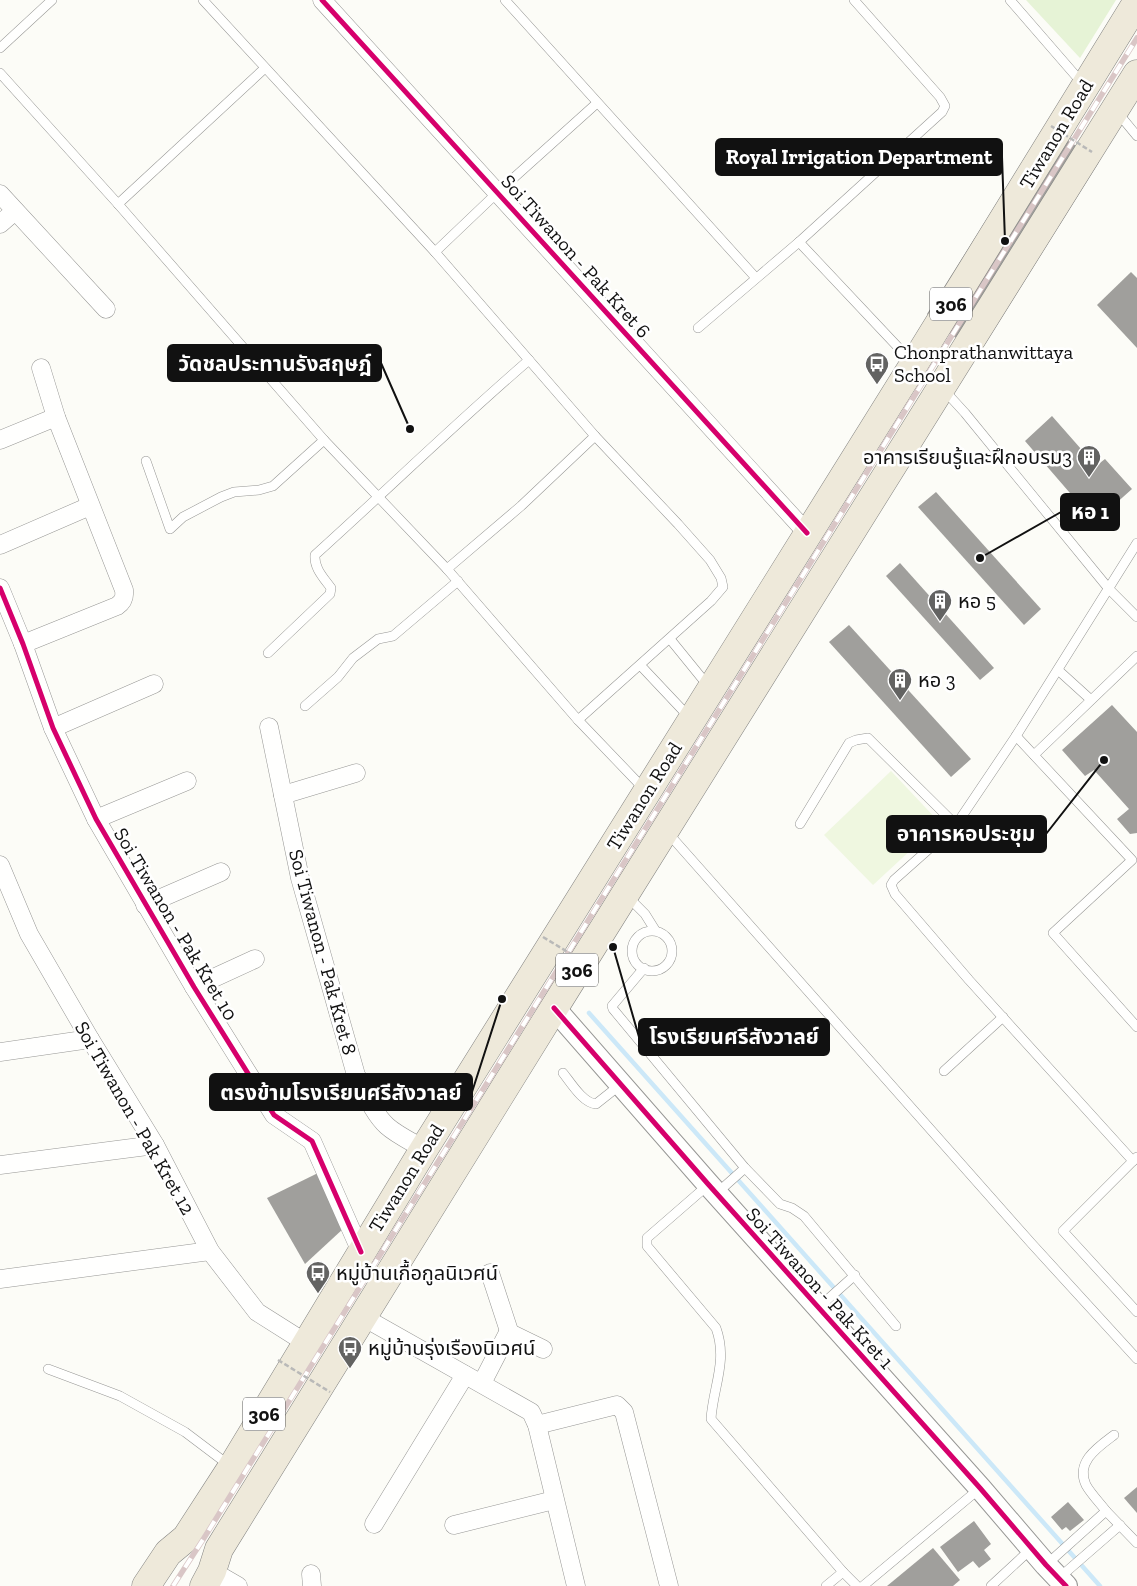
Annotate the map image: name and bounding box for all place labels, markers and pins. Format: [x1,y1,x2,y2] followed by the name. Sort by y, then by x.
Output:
[716,139,1002,175] callout: Royal Irrigation Department
[894,340,1073,387] place label: Chonprathanwittaya School
[168,345,381,381] callout: วัดชลประทานรังสฤษฎ์
[864,351,890,385] bus stop icon: Chonprathanwittaya School
[1076,444,1102,478] building icon: อาคารเรียนรู้และฝึกอบรม3
[863,445,1072,470] place label: อาคารเรียนรู้และฝึกอบรม3
[1061,494,1119,530] callout: หอ 1
[927,588,953,622] building icon: หอ 5
[958,589,996,613] place label: หอ 5
[887,667,913,701] building icon: หอ 3
[918,668,956,692] place label: หอ 3
[887,816,1046,852] callout: อาคารหอประชุม
[639,1019,829,1055] callout: โรงเรียนศรีสังวาลย์
[210,1074,472,1110] callout: ตรงข้ามโรงเรียนศรีสังวาลย์
[336,1259,498,1286] place label: หมู่บ้านเกื้อกูลนิเวศน์
[305,1260,331,1294] bus stop icon: หมู่บ้านเกื้อกูลนิเวศน์
[337,1335,363,1369] bus stop icon: หมู่บ้านรุ่งเรืองนิเวศน์
[368,1336,535,1361] place label: หมู่บ้านรุ่งเรืองนิเวศน์

